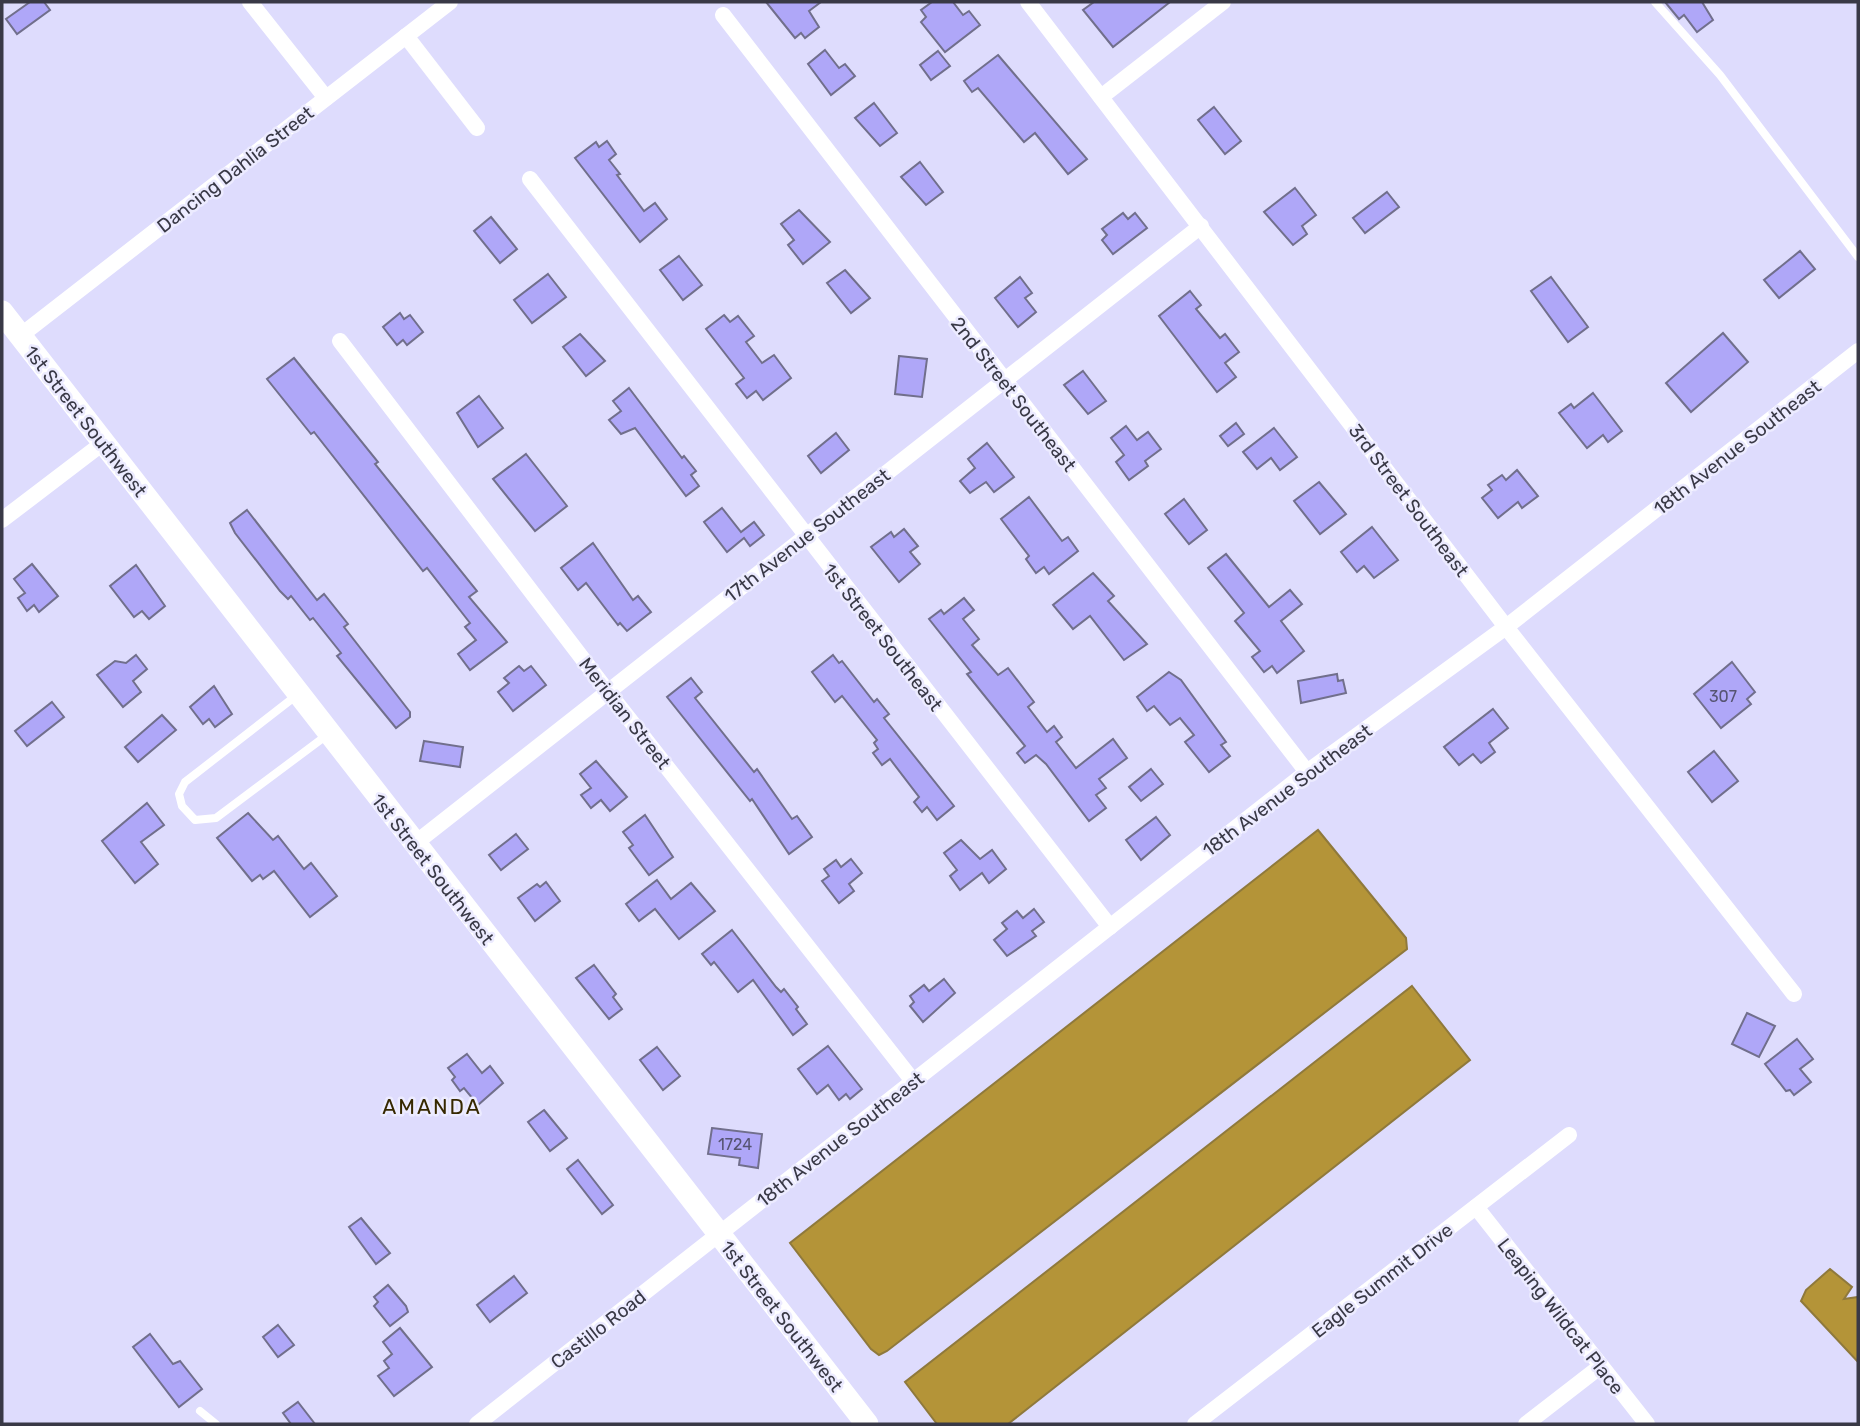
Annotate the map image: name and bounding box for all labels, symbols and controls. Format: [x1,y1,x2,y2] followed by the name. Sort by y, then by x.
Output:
[153,101,319,238] street label: Dancing Dahlia Street
[946,313,1081,477] street label: 2nd Street Southeast
[20,341,152,502] street label: 1st Street Southwest
[1649,375,1826,520] street label: 18th Avenue Southeast
[1344,419,1474,582] street label: 3rd Street Southeast
[720,463,895,607] street label: 17th Avenue Southeast
[818,559,948,716] street label: 1st Street Southeast
[574,653,676,774] street label: Meridian Street
[1709,687,1737,706] house number: 307
[1198,719,1377,862] street label: 18th Avenue Southeast
[367,789,499,950] street label: 1st Street Southwest
[752,1067,929,1212] street label: 18th Avenue Southeast
[382,1094,482,1119] district label: AMANDA
[718,1135,752,1154] house number: 1724
[1307,1218,1457,1343] street label: Eagle Summit Drive
[1492,1234,1629,1399] street label: Leaping Wildcat Place
[716,1236,848,1397] street label: 1st Street Southwest
[546,1285,651,1374] street label: Castillo Road

